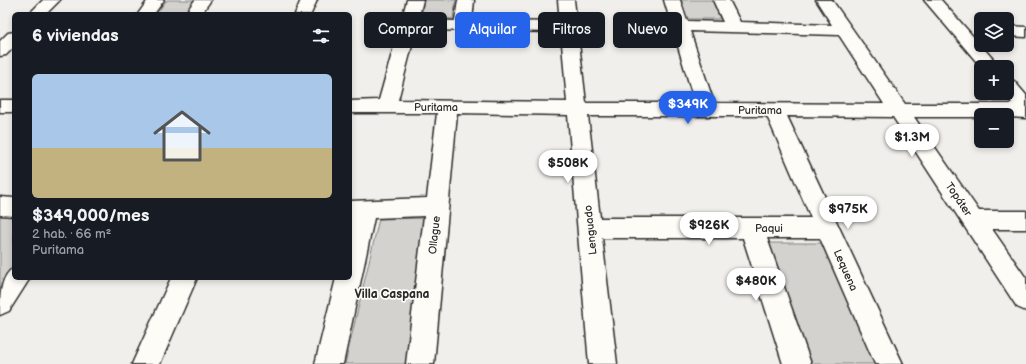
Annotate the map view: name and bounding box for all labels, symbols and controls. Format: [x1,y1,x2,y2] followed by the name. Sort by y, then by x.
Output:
[364,12,447,48] chip: Comprar
[455,12,530,48] chip: Alquilar
[538,12,605,48] chip: Filtros
[613,12,682,48] chip: Nuevo
[974,12,1014,148] map controls
[974,12,1014,52] button: layers
[310,25,332,47] icon: filters
[32,26,119,46] text: 6 viviendas
[974,60,1014,100] button: +
[660,91,716,125] pin: $349K
[668,96,708,112] text: $349K
[146,100,218,172] icon: home
[414,101,458,114] street label: Puritama
[738,104,782,117] street label: Puritama
[974,108,1014,148] button: −
[884,124,940,158] pin: $1.3M
[894,129,930,145] text: $1.3M
[540,150,596,184] pin: $508K
[548,155,588,171] text: $508K
[943,180,975,219] street label: Topáter
[820,196,876,230] pin: $975K
[828,201,868,217] text: $975K
[581,204,600,255] street label: Lenguado
[32,206,149,226] text: $349,000/mes
[681,212,737,246] pin: $926K
[426,215,443,255] street label: Ollague
[689,217,729,233] text: $926K
[755,222,783,235] street label: Paqui
[32,226,111,242] text: 2 hab. · 66 m²
[32,242,84,258] text: Puritama
[831,247,860,293] street label: Lequena
[728,268,784,302] pin: $480K
[736,273,776,289] text: $480K
[354,287,430,302] district label: Villa Caspana

